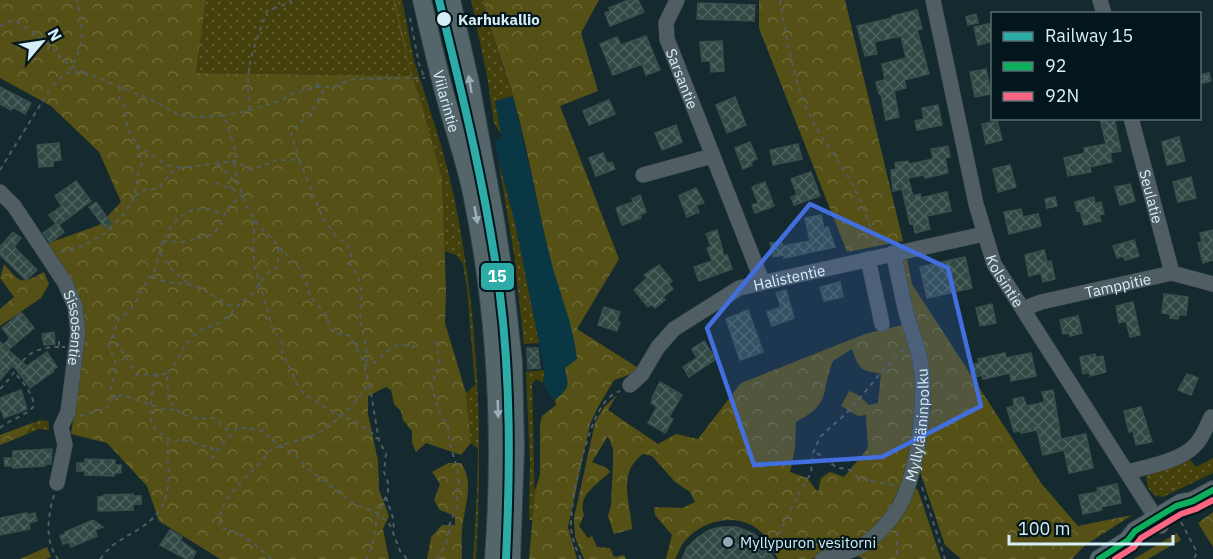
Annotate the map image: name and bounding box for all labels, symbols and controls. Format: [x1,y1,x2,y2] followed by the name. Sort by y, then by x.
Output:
[435,10,453,28] marker: Karhukallio
[458,10,540,29] place label: Karhukallio
[12,12,72,72] north arrow
[991,12,1201,120] legend
[1045,24,1133,47] text: Railway 15
[44,25,67,45] text: N
[662,46,703,112] street label: Sarsantie
[1045,54,1067,77] text: 92
[429,68,465,134] street label: Viilarintie
[466,74,475,93] one-way arrow
[1045,84,1079,107] text: 92N
[1136,167,1168,225] street label: Seulatie
[472,206,481,225] one-way arrow
[982,252,1028,311] street label: Kolsintie
[752,260,827,294] street label: Halistentie
[480,262,515,291] line badge: 15
[487,266,507,286] text: 15
[1083,268,1153,302] street label: Tamppitie
[60,287,87,367] street label: Sissosentie
[900,368,932,484] street label: Myllylääninpolku
[493,400,502,419] one-way arrow
[1009,508,1172,546] scale bar
[1018,517,1070,540] text: 100 m
[740,533,876,552] place label: Myllypuron vesitorni
[721,535,735,549] marker: Myllypuron vesitorni

